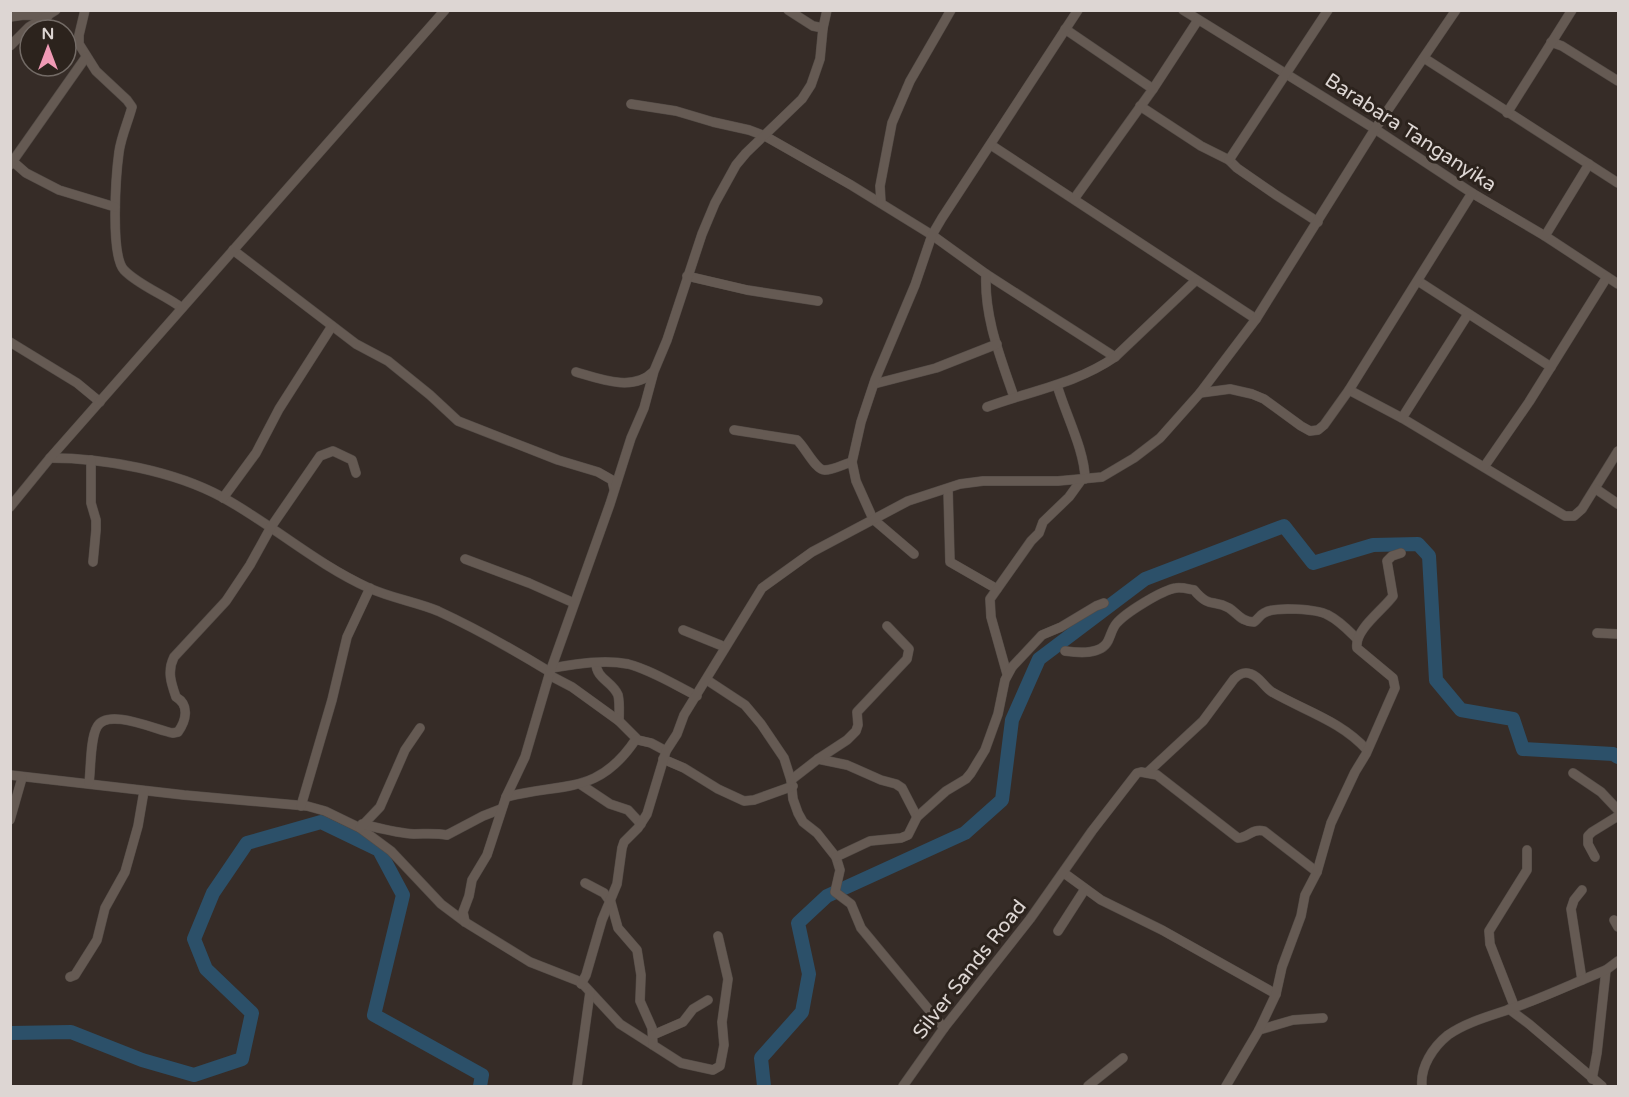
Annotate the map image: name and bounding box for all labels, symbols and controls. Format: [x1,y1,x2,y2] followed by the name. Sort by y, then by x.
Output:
[18,18,78,78] north arrow
[42,24,54,44] text: N
[1320,68,1501,197] street label: Barabara Tanganyika
[908,895,1032,1044] street label: Silver Sands Road

